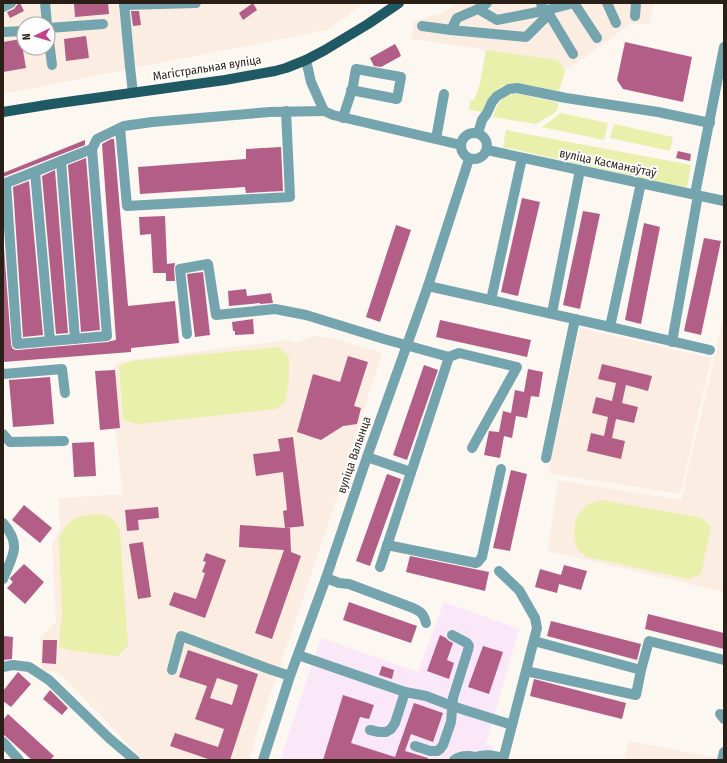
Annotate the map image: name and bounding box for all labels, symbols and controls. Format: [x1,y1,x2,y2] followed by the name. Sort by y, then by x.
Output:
[16,16,56,56] north arrow
[20,33,33,41] text: N
[152,53,262,83] street label: Магістральная вуліца
[558,146,658,180] street label: вуліца Касманаўтаў
[334,415,374,495] street label: вуліца Валынца

